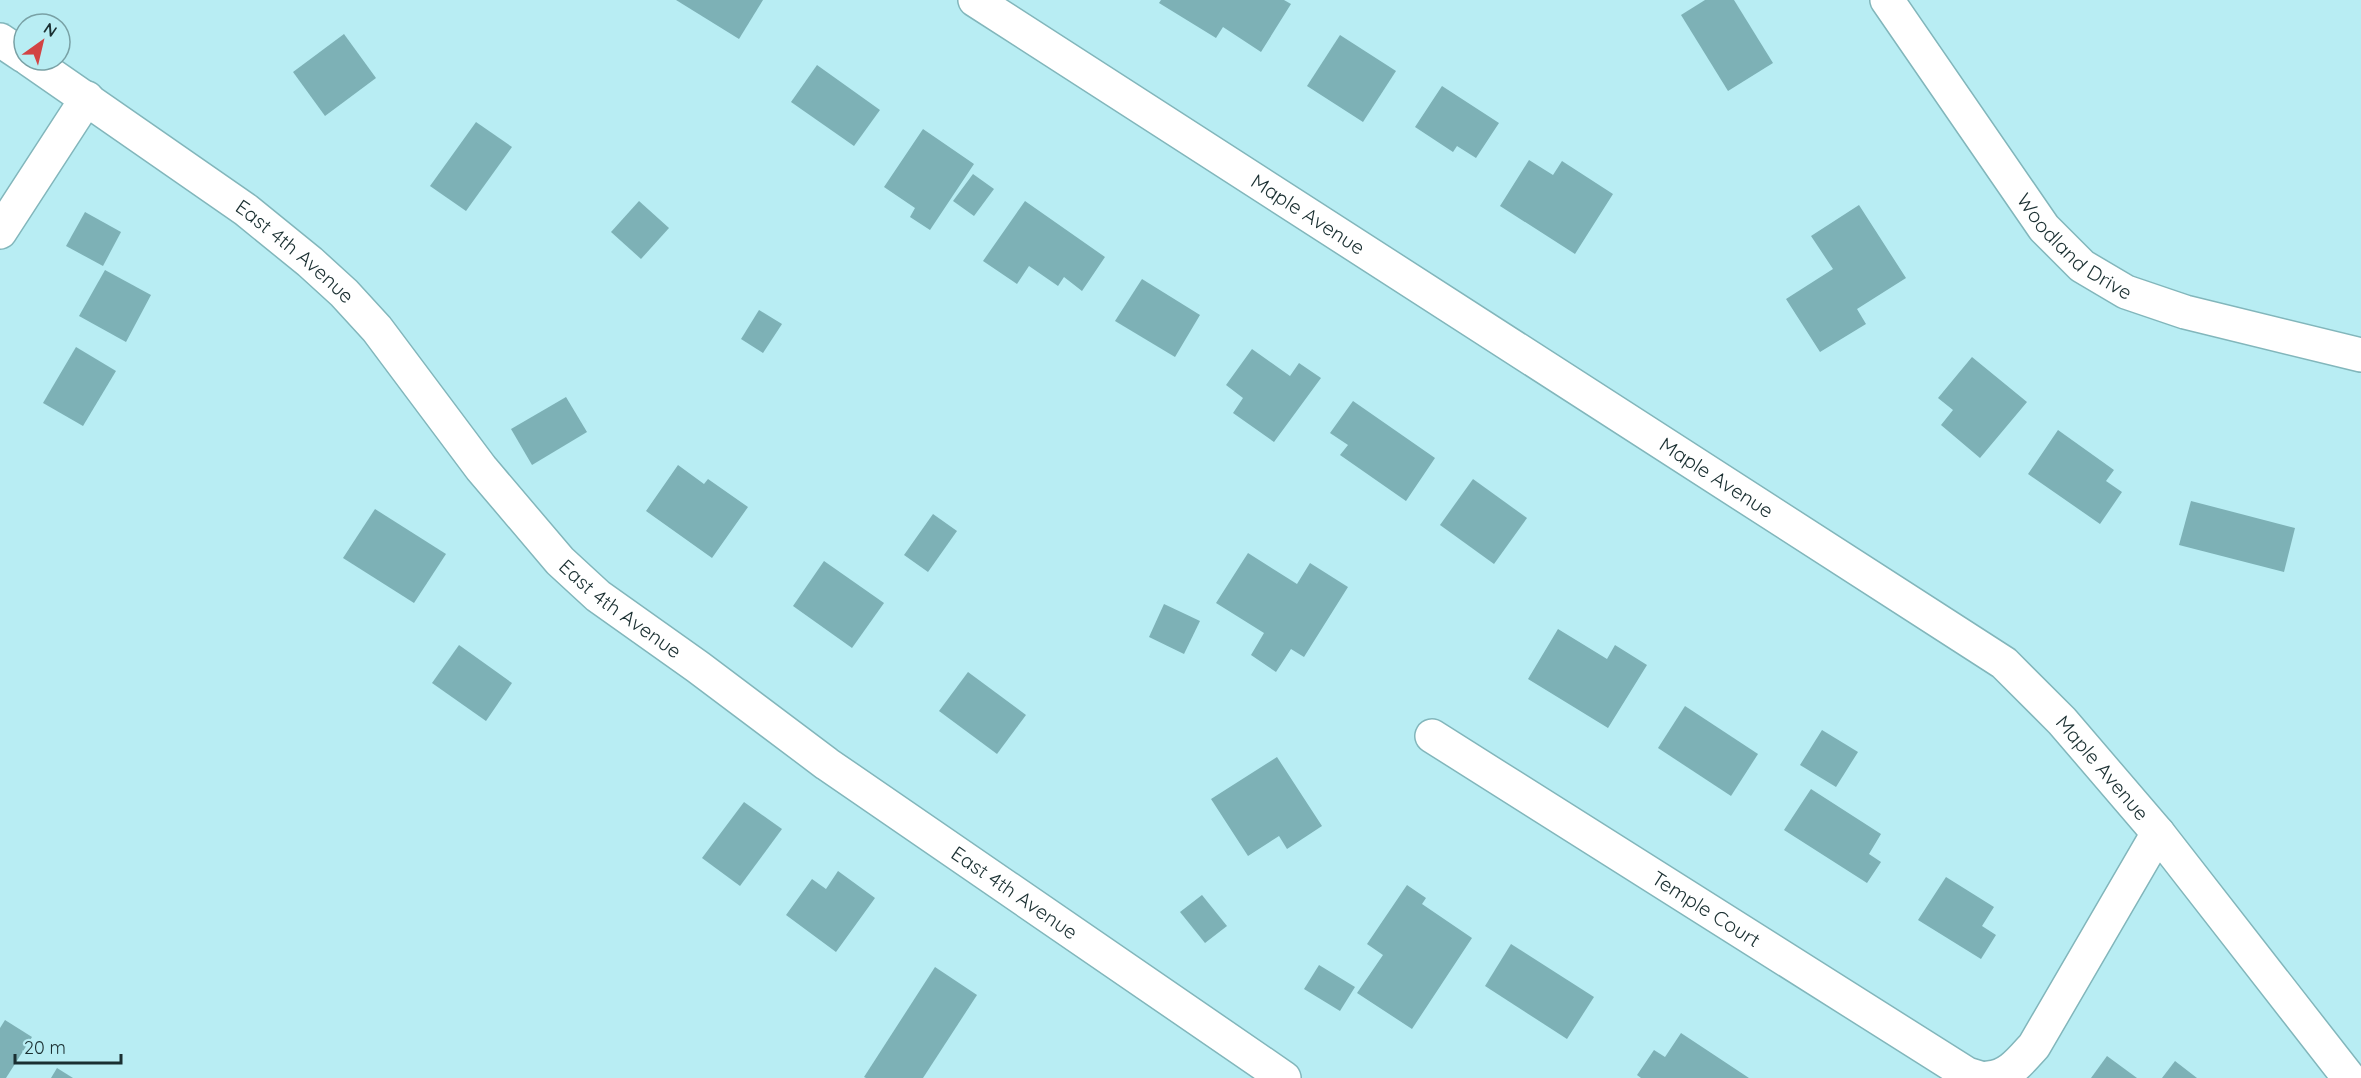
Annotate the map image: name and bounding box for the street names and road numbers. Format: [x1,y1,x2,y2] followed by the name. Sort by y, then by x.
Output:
[1247,168,1370,260] street label: Maple Avenue
[2012,188,2137,305] street label: Woodland Drive
[231,194,360,308] street label: East 4th Avenue
[1655,431,1778,523] street label: Maple Avenue
[554,554,687,663] street label: East 4th Avenue
[2051,710,2155,825] street label: Maple Avenue
[947,840,1083,944] street label: East 4th Avenue
[1647,865,1765,952] street label: Temple Court

